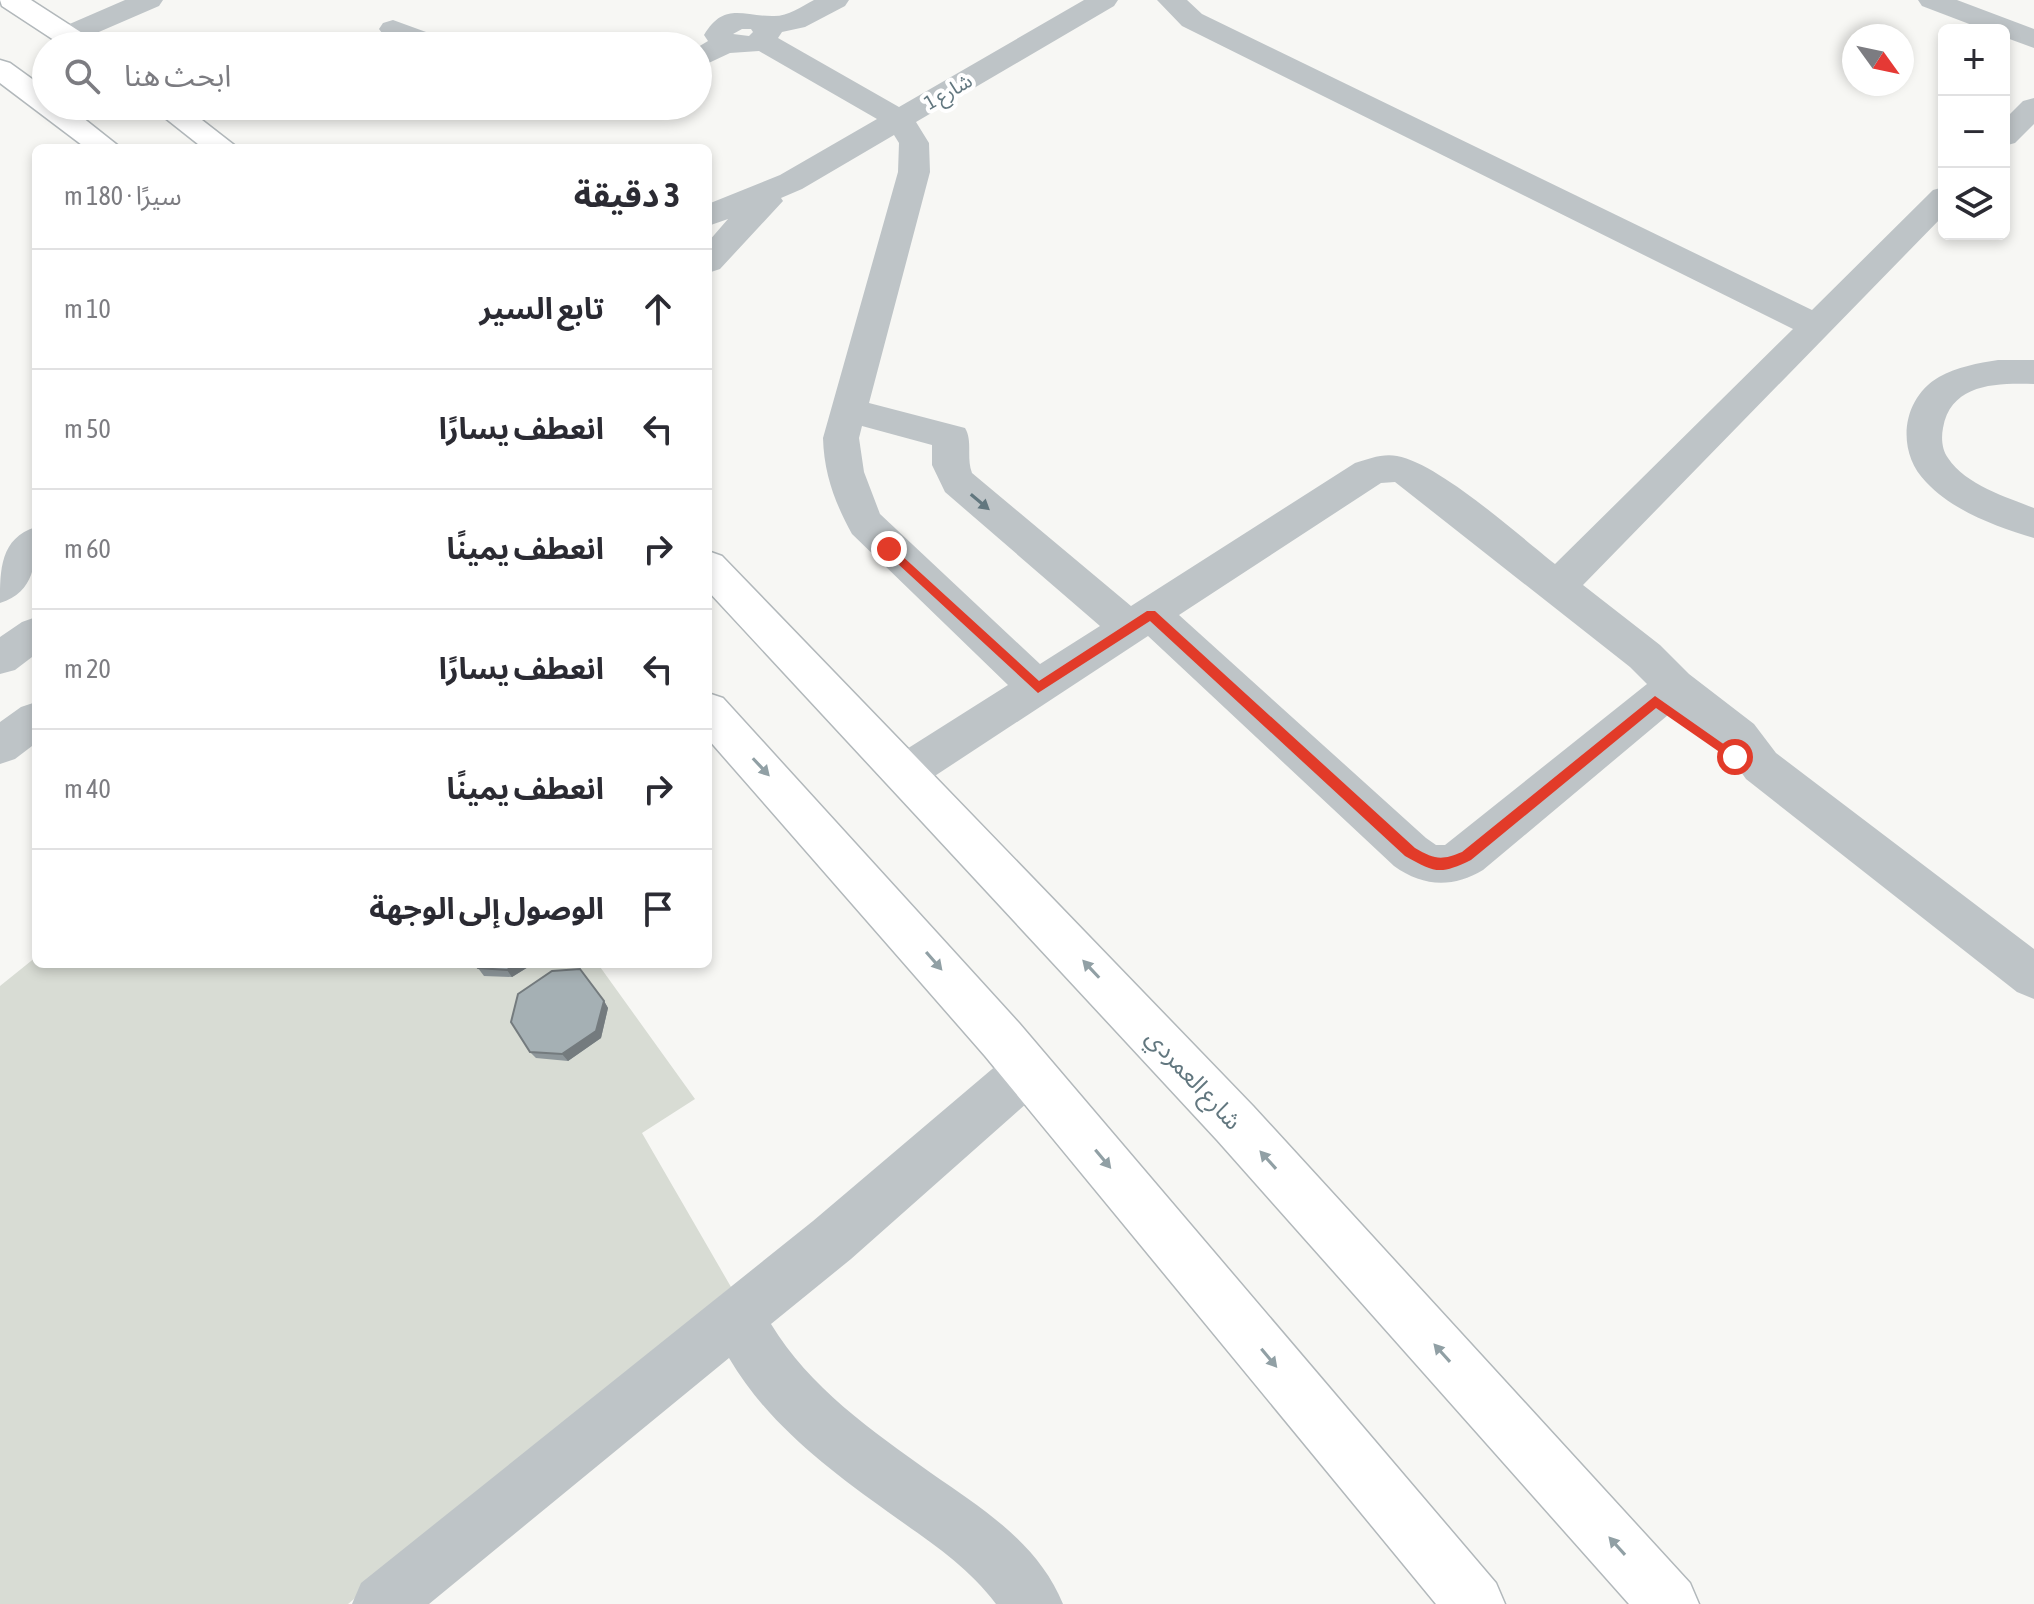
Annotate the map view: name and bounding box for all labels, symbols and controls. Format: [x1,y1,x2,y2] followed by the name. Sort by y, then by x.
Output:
[1842,24,1914,96] north arrow
[1938,24,2010,240] map controls
[1938,24,2010,96] button: +
[32,32,712,120] search box
[60,54,104,98] icon: search
[124,58,231,92] text: ابحث هنا
[920,68,978,117] street label: شارع 1
[1938,96,2010,168] button: −
[1938,168,2010,240] button: layers
[574,175,680,214] text: 3 دقيقة
[64,181,182,211] text: سيرًا · 180 m
[636,287,680,331] icon: ahead
[480,291,604,325] text: تابع السير
[64,294,111,324] text: 10 m
[636,407,680,451] icon: left
[439,411,604,445] text: انعطف يسارًا
[64,414,111,444] text: 50 m
[970,493,990,510] one-way arrow
[636,527,680,571] icon: right
[447,531,604,565] text: انعطف يمينًا
[871,531,907,567] route end
[64,534,111,564] text: 60 m
[636,647,680,691] icon: left
[439,651,604,685] text: انعطف يسارًا
[64,654,111,684] text: 20 m
[1717,739,1753,775] route start
[752,757,770,776] one-way arrow
[636,767,680,811] icon: right
[447,771,604,805] text: انعطف يمينًا
[64,774,111,804] text: 40 m
[636,887,680,931] icon: arrive
[369,891,604,925] text: الوصول إلى الوجهة
[925,951,942,971] one-way arrow
[1083,960,1101,979] one-way arrow
[1137,1023,1247,1138] street label: شارع العمردي
[1094,1149,1111,1169] one-way arrow
[1260,1150,1278,1169] one-way arrow
[1434,1344,1452,1363] one-way arrow
[1260,1348,1277,1368] one-way arrow
[1608,1537,1626,1556] one-way arrow

